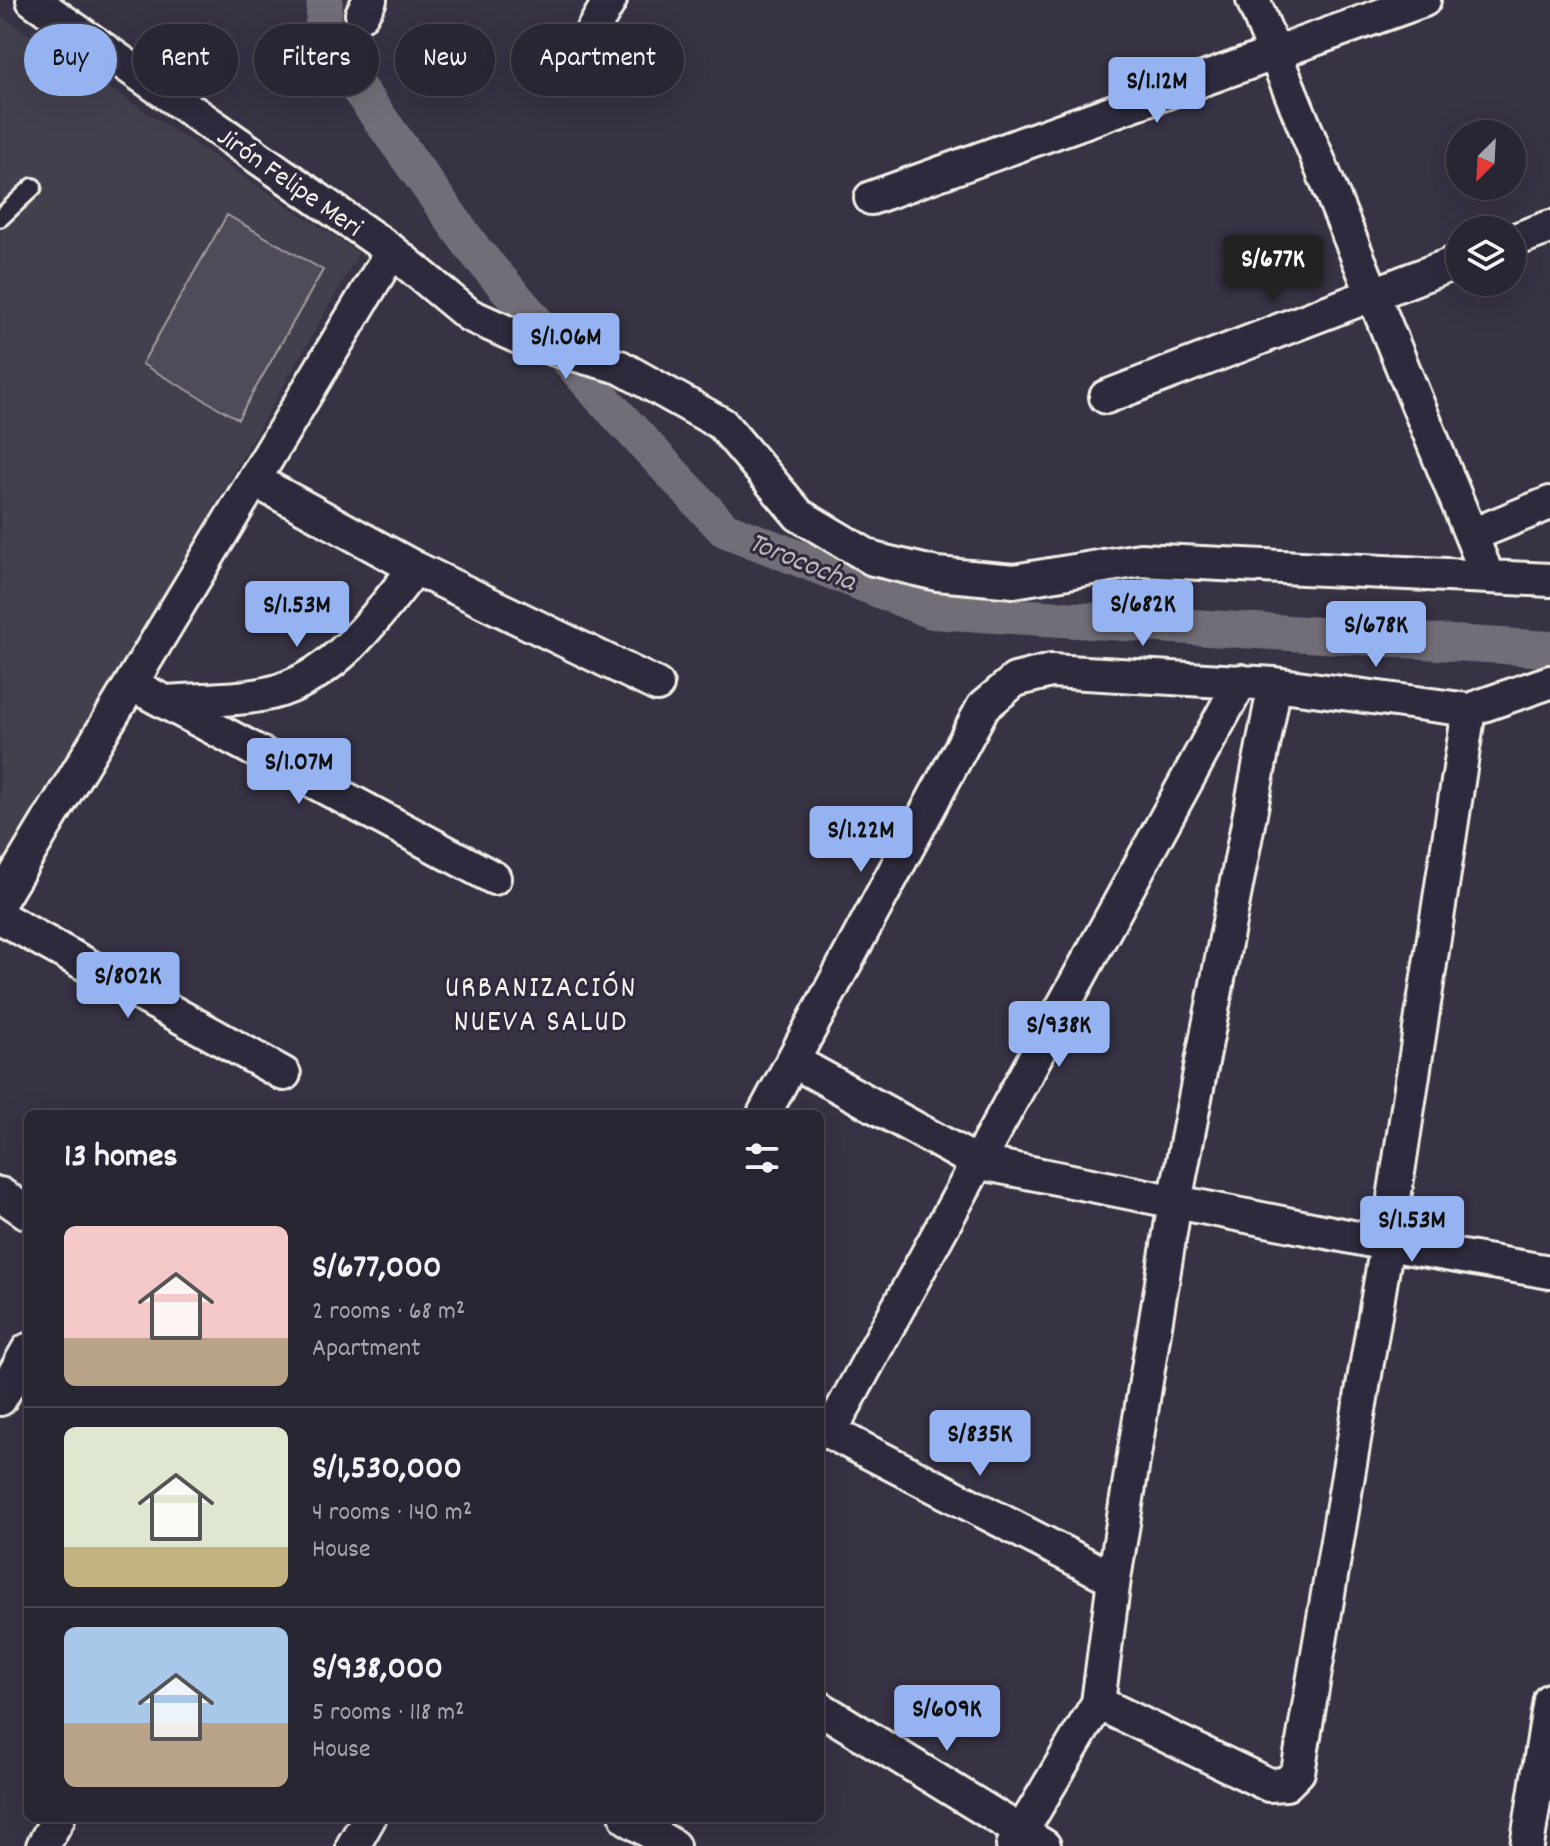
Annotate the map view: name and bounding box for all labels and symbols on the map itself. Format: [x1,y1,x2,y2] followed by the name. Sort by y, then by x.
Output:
[1083,57,1231,125] pin: S/1.12M
[207,119,369,249] street label: Jirón Felipe Meri
[1446,120,1526,200] north arrow
[1208,235,1338,303] pin: S/677K
[492,313,640,381] pin: S/1.06M
[741,523,863,606] water label: Torococha
[1078,580,1208,648] pin: S/682K
[223,581,371,649] pin: S/1.53M
[1311,601,1441,669] pin: S/678K
[225,738,373,806] pin: S/1.07M
[787,806,935,874] pin: S/1.22M
[63,952,193,1020] pin: S/802K
[445,969,637,1046] district label: URBANIZACIÓN NUEVA SALUD
[994,1001,1124,1069] pin: S/938K
[1338,1196,1486,1264] pin: S/1.53M
[915,1410,1045,1478] pin: S/835K
[882,1685,1012,1753] pin: S/609K

